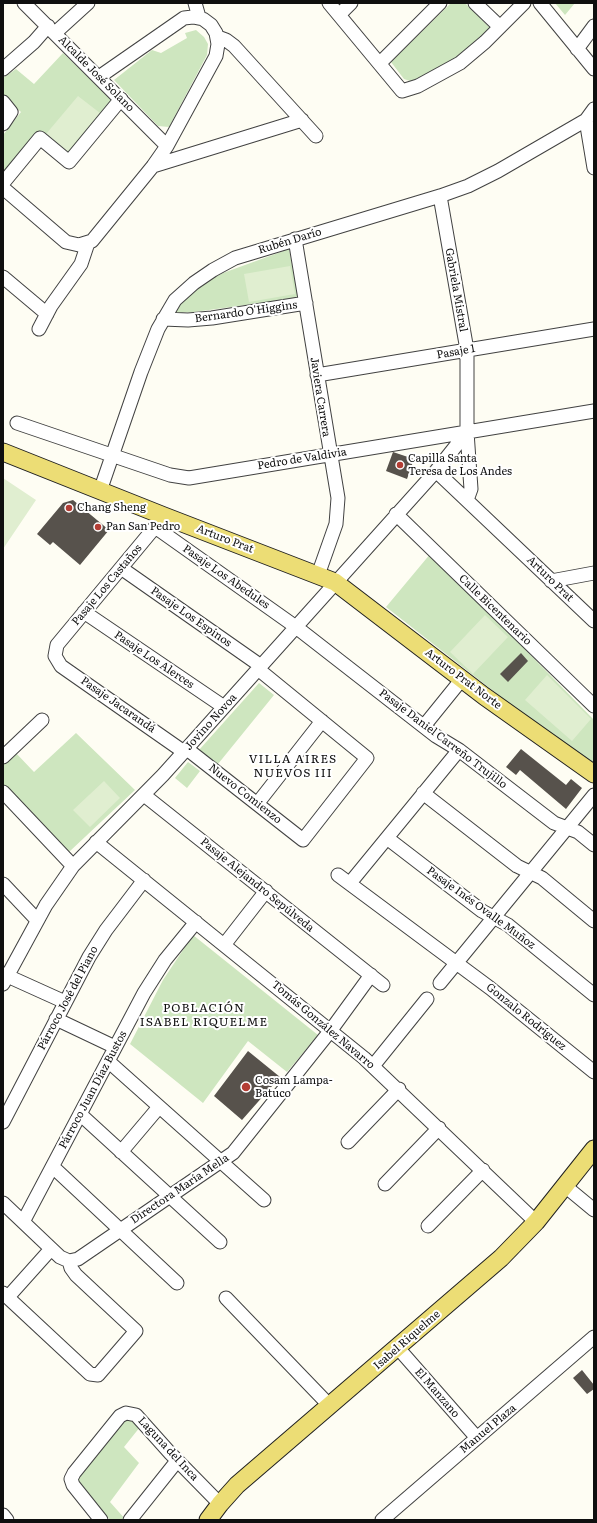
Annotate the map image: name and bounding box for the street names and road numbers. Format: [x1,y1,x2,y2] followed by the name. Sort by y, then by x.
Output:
[55,33,137,115] street label: Alcalde José Solano
[257,225,323,257] street label: Rubén Darío
[442,247,470,333] street label: Gabriela Mistral
[194,298,298,326] street label: Bernardo O'Higgins
[436,342,476,362] street label: Pasaje 1
[307,356,333,438] street label: Javiera Carrera
[256,445,348,473] street label: Pedro de Valdivia
[195,522,255,556] street label: Arturo Prat
[69,542,145,628] street label: Pasaje Los Castaños
[180,542,272,612] street label: Pasaje Los Abedules
[524,553,576,605] street label: Arturo Prat
[456,572,534,648] street label: Calle Bicentenario
[148,584,234,650] street label: Pasaje Los Espinos
[112,628,196,692] street label: Pasaje Los Alerces
[422,646,504,712] street label: Arturo Prat Norte
[78,674,158,736] street label: Pasaje Jacarandá
[376,686,510,792] street label: Pasaje Daniel Carreño Trujillo
[182,691,240,753] street label: Jovino Novoa
[206,761,284,827] street label: Nuevo Comienzo
[198,835,316,935] street label: Pasaje Alejandro Sepúlveda
[424,864,538,952] street label: Pasaje Inés Ovalle Muñoz
[35,944,101,1052] street label: Párroco José del Piano
[269,978,377,1072] street label: Tomás González Navarro
[483,981,569,1053] street label: Gonzalo Rodríguez
[56,1029,130,1151] street label: Párroco Juan Díaz Bustos
[128,1151,232,1227] street label: Directora María Mella
[371,1308,443,1372] street label: Isabel Riquelme
[412,1365,462,1421] street label: El Manzano
[457,1402,519,1456] street label: Manuel Plaza
[135,1414,201,1484] street label: Laguna del Inca

